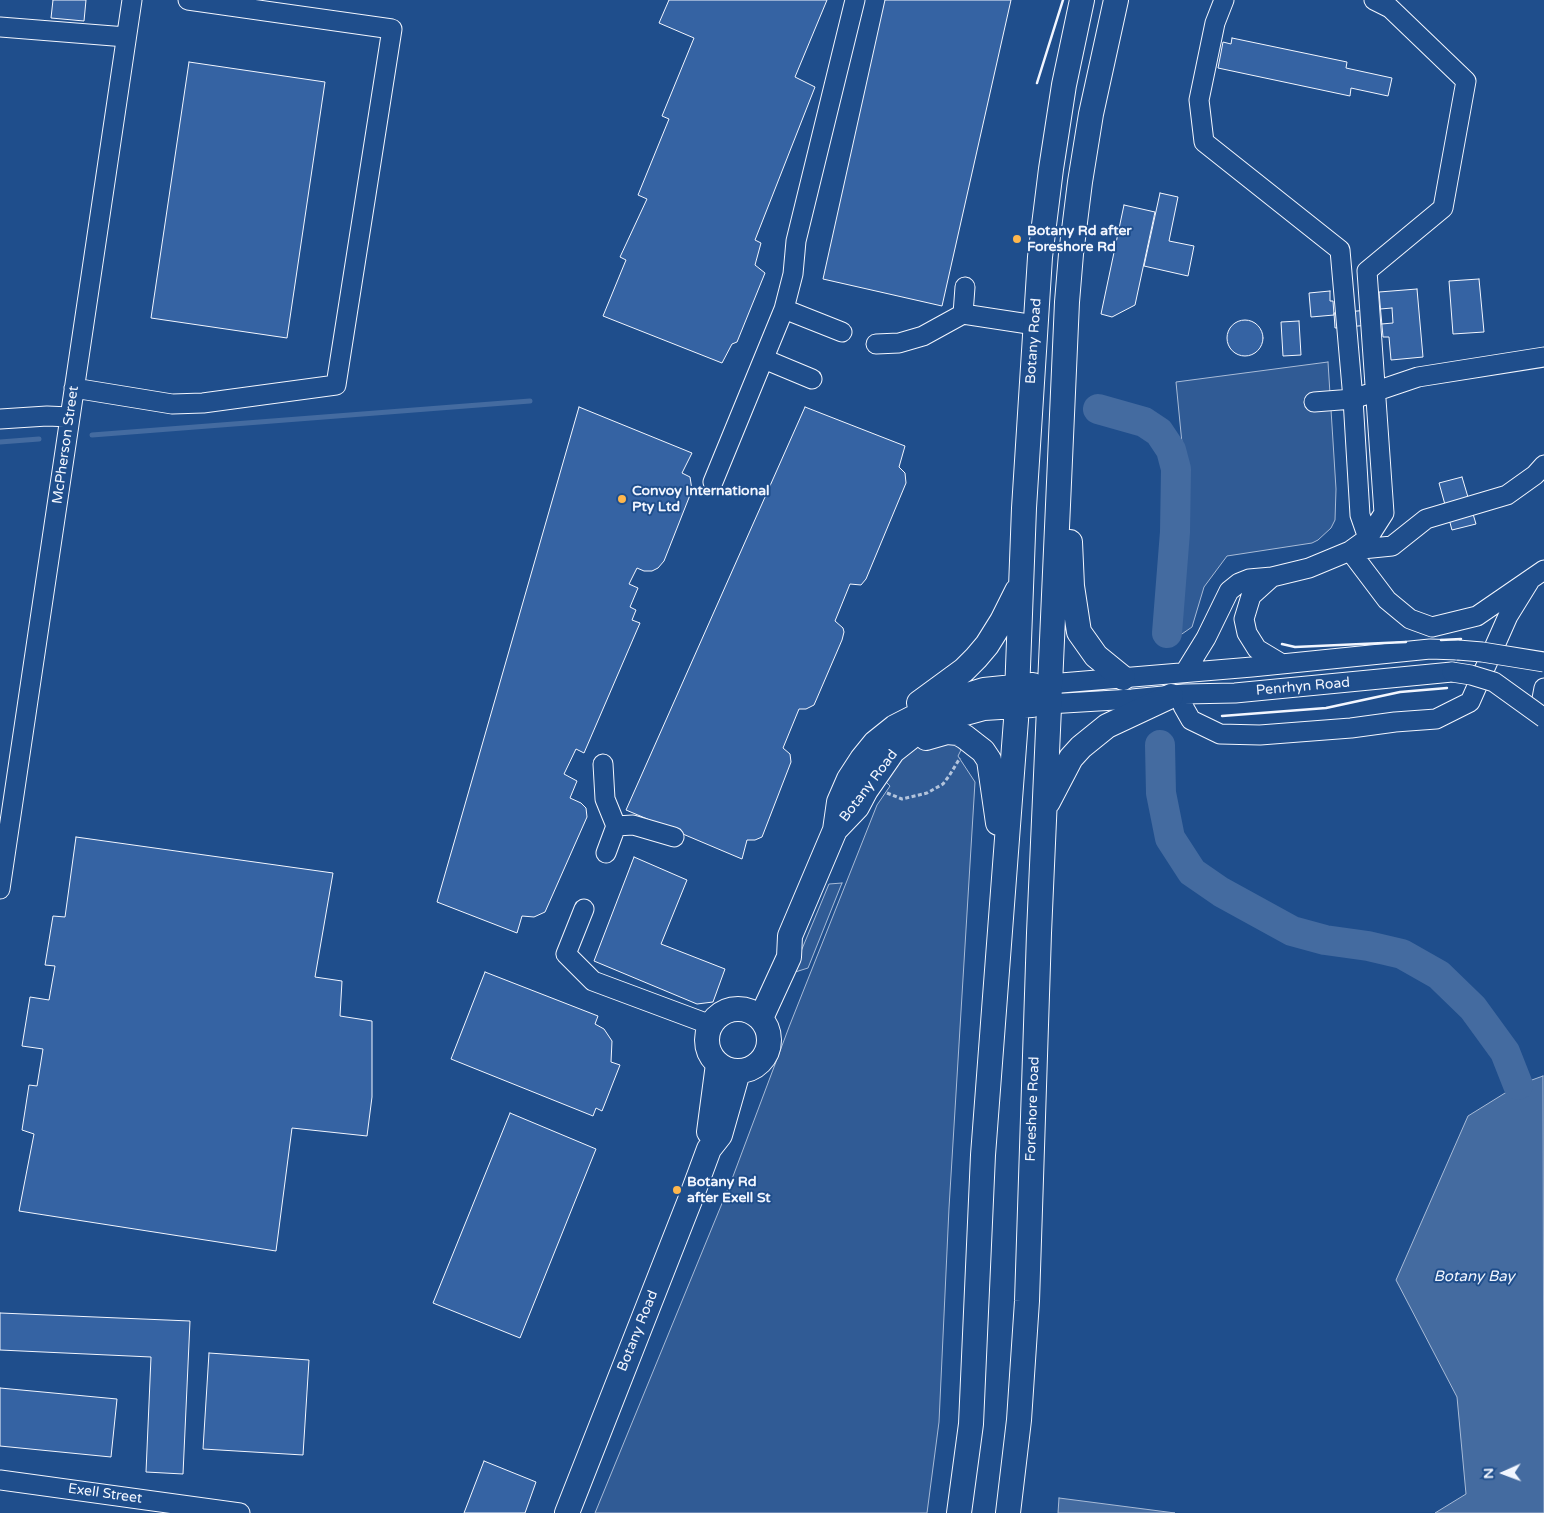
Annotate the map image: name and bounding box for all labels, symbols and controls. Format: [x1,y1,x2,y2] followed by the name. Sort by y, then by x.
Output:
[1027,223,1132,256] place label: Botany Rd after Foreshore Rd
[1011,233,1023,245] marker: Botany Rd after Foreshore Rd
[1023,297,1045,385] street label: Botany Road
[49,385,83,505] street label: McPherson Street
[632,483,770,516] place label: Convoy International Pty Ltd
[616,493,628,505] marker: Convoy International Pty Ltd
[1255,675,1351,699] street label: Penrhyn Road
[836,747,902,825] street label: Botany Road
[1023,1056,1043,1162] street label: Foreshore Road
[687,1174,771,1206] place label: Botany Rd after Exell St
[671,1184,683,1196] marker: Botany Rd after Exell St
[1433,1268,1515,1286] water label: Botany Bay
[614,1288,662,1374] street label: Botany Road
[1479,1448,1529,1498] north arrow
[1480,1468,1497,1479] text: N
[67,1480,143,1508] street label: Exell Street

